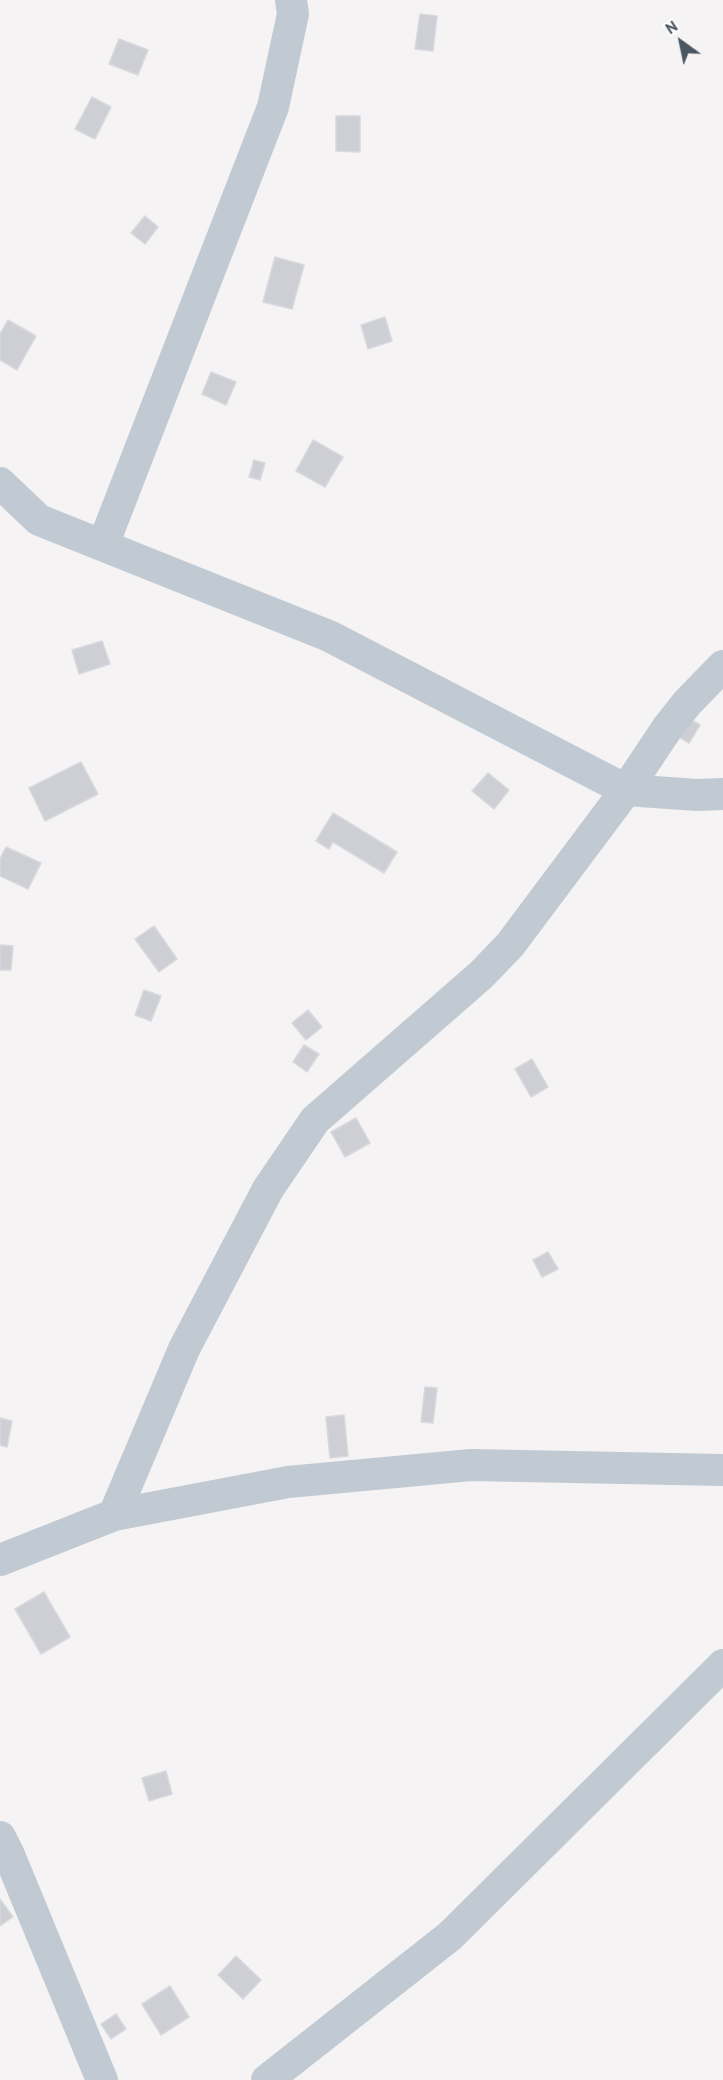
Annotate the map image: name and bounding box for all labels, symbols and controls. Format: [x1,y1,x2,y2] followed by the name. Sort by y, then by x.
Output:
[651,12,711,72] north arrow
[661,16,681,38] text: N

